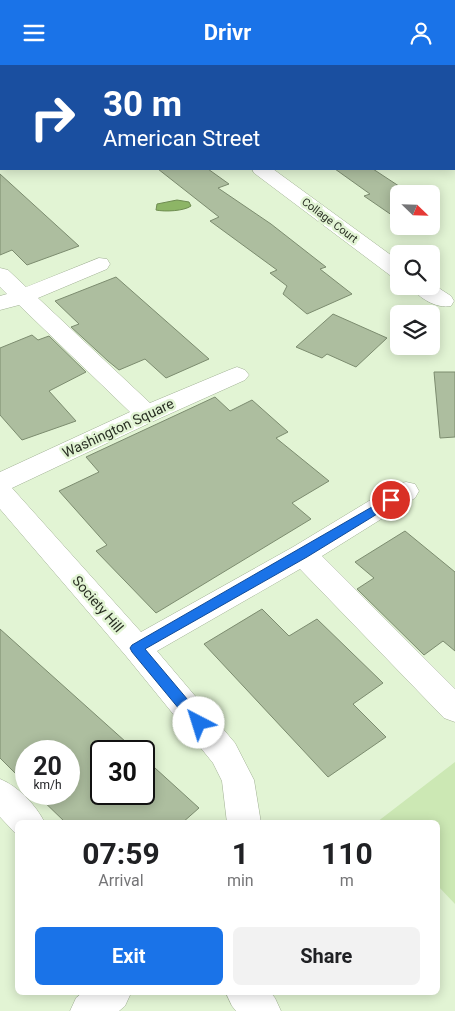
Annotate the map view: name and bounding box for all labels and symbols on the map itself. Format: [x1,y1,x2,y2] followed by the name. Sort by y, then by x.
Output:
[390,185,440,235] north arrow
[299,195,361,246] street label: Collage Court
[60,395,176,461] street label: Washington Square
[370,479,412,521] pin
[69,573,127,635] street label: Society Hill
[172,696,224,748] position arrow
[90,740,155,805] speed limit sign: 30

